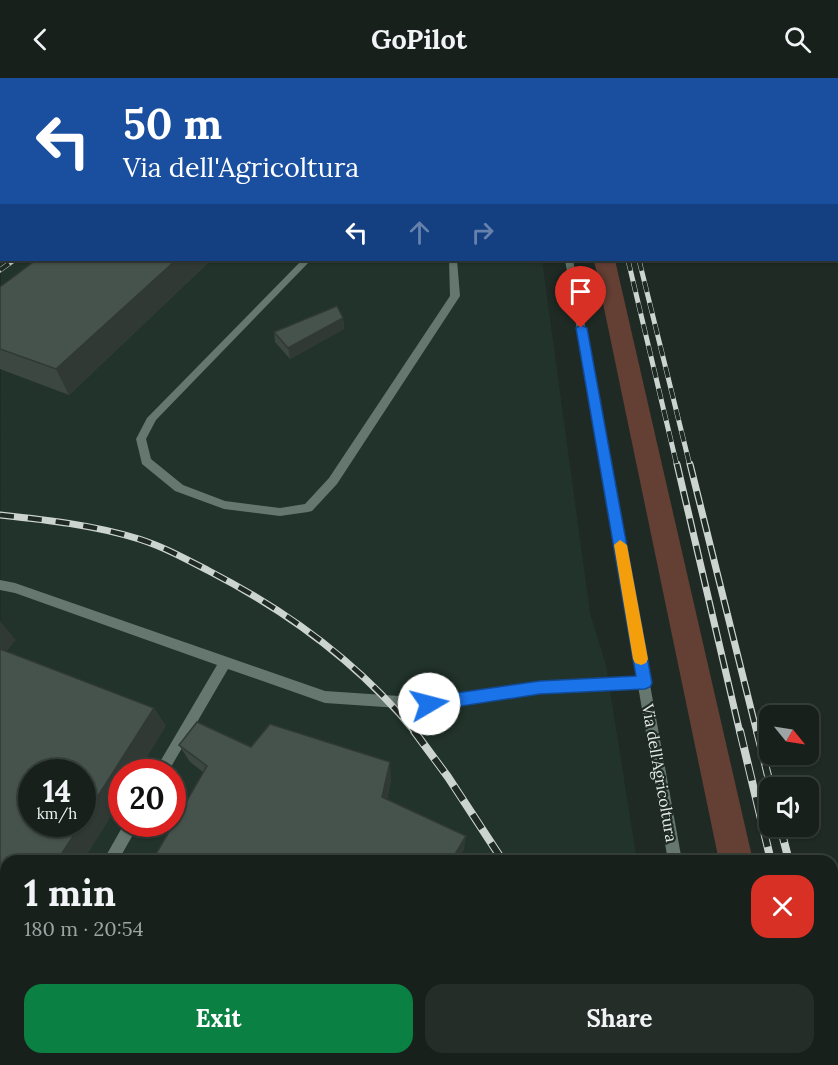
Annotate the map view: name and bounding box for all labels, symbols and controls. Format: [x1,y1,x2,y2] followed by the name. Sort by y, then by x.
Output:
[371,22,467,56] text: GoPilot
[24,23,57,56] icon: back
[781,23,814,56] icon: search
[123,97,222,151] text: 50 m
[24,102,102,180] icon: left
[123,150,359,184] text: Via dell'Agricoltura
[340,216,373,249] icon: left
[403,216,436,249] icon: ahead
[466,216,499,249] icon: right
[555,266,606,328] pin
[564,275,597,308] icon: arrive
[397,672,461,736] position arrow
[638,701,682,844] street label: Via dell'Agricoltura
[759,705,819,765] north arrow
[759,705,819,837] map controls
[108,759,186,837] speed limit sign: 20
[43,772,71,810] text: 14
[759,777,819,837] button: sound
[37,804,77,823] text: km/h
[24,870,116,916] text: 1 min
[751,875,814,938] button: close
[24,916,144,941] text: 180 m · 20:54
[24,984,413,1053] button: Exit
[425,984,814,1053] button: Share

